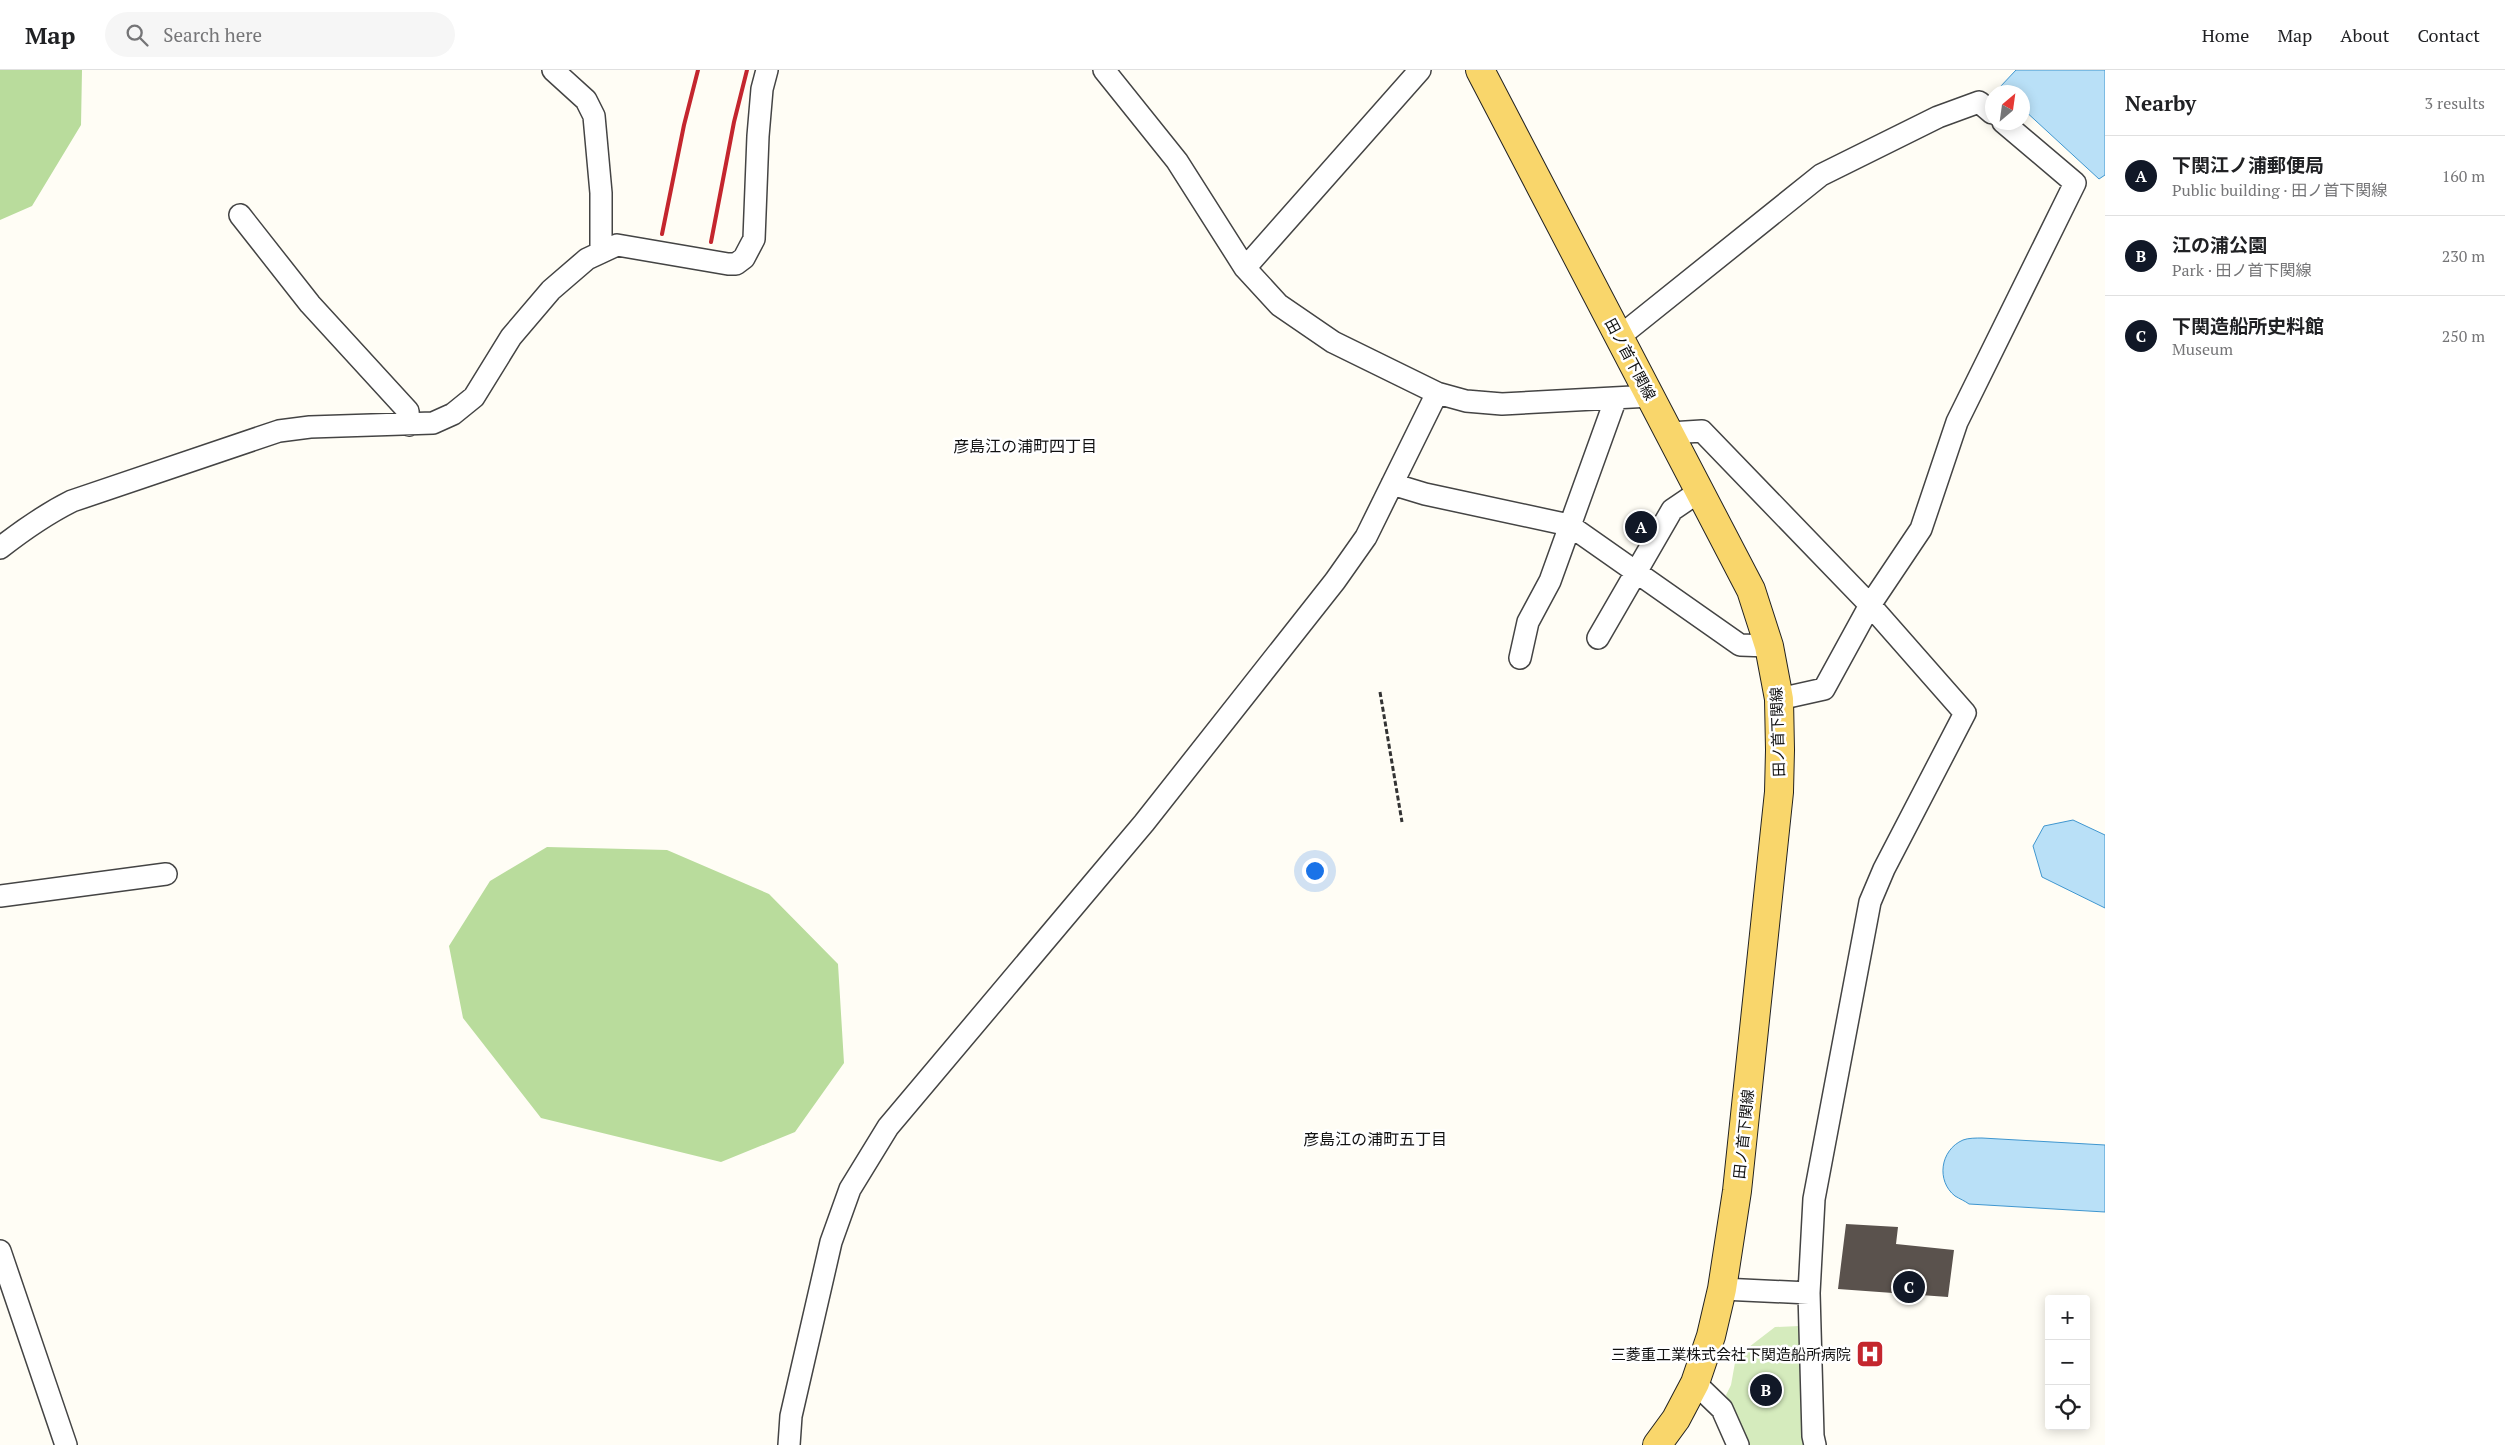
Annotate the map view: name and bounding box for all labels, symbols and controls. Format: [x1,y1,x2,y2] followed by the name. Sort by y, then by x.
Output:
[105,12,455,57] search box
[25,19,75,51] text: Map
[123,21,151,49] icon: search
[163,22,262,47] text: Search here
[2202,23,2249,47] text: Home
[2277,23,2312,47] text: Map
[2340,23,2389,47] text: About
[2417,23,2480,47] text: Contact
[1985,85,2030,130] north arrow
[2125,89,2196,117] text: Nearby
[2425,92,2485,114] text: 3 results
[2172,152,2324,177] text: 下関江ノ浦郵便局
[2135,165,2147,187] text: A
[2442,165,2485,187] text: 160 m
[2172,179,2387,201] text: Public building · 田ノ首下関線
[2172,232,2267,257] text: 江の浦公園
[2136,245,2146,267] text: B
[2442,245,2485,267] text: 230 m
[2172,259,2312,281] text: Park · 田ノ首下関線
[2172,313,2324,338] text: 下関造船所史料館
[1601,315,1661,403] street label: 田ノ首下関線
[2136,325,2146,347] text: C
[2442,325,2485,347] text: 250 m
[2172,338,2233,360] text: Museum
[953,435,1097,457] district label: 彦島江の浦町四丁目
[1625,508,1657,546] pin: A
[1765,687,1789,777] street label: 田ノ首下関線
[1302,858,1328,884] your location
[1728,1088,1758,1180] street label: 田ノ首下関線
[1303,1128,1447,1150] district label: 彦島江の浦町五丁目
[1893,1268,1925,1306] pin: C
[2045,1295,2090,1430] map controls
[2045,1295,2090,1340] button: +
[1855,1339,1885,1369] hospital icon: 三菱重工業株式会社下関造船所病院
[2045,1340,2090,1385] button: −
[1611,1344,1851,1364] place label: 三菱重工業株式会社下関造船所病院
[1750,1371,1782,1409] pin: B
[2045,1385,2090,1430] button: locate

